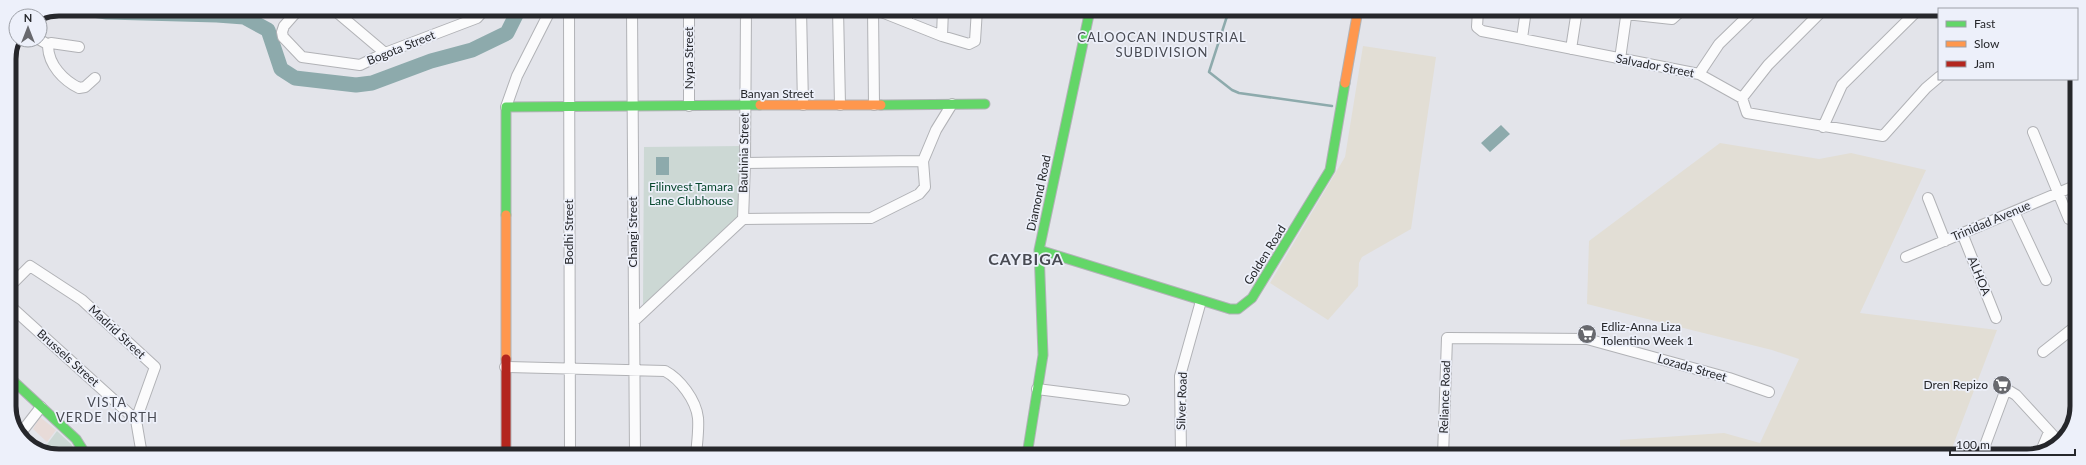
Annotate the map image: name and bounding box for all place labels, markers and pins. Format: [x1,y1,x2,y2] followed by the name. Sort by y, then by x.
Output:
[1601,319,1694,348] place label: Edliz-Anna Liza Tolentino Week 1
[1576,323,1598,345] supermarket icon: Edliz-Anna Liza Tolentino Week 1
[1991,374,2013,396] supermarket icon: Dren Repizo
[1924,377,1988,392] place label: Dren Repizo

